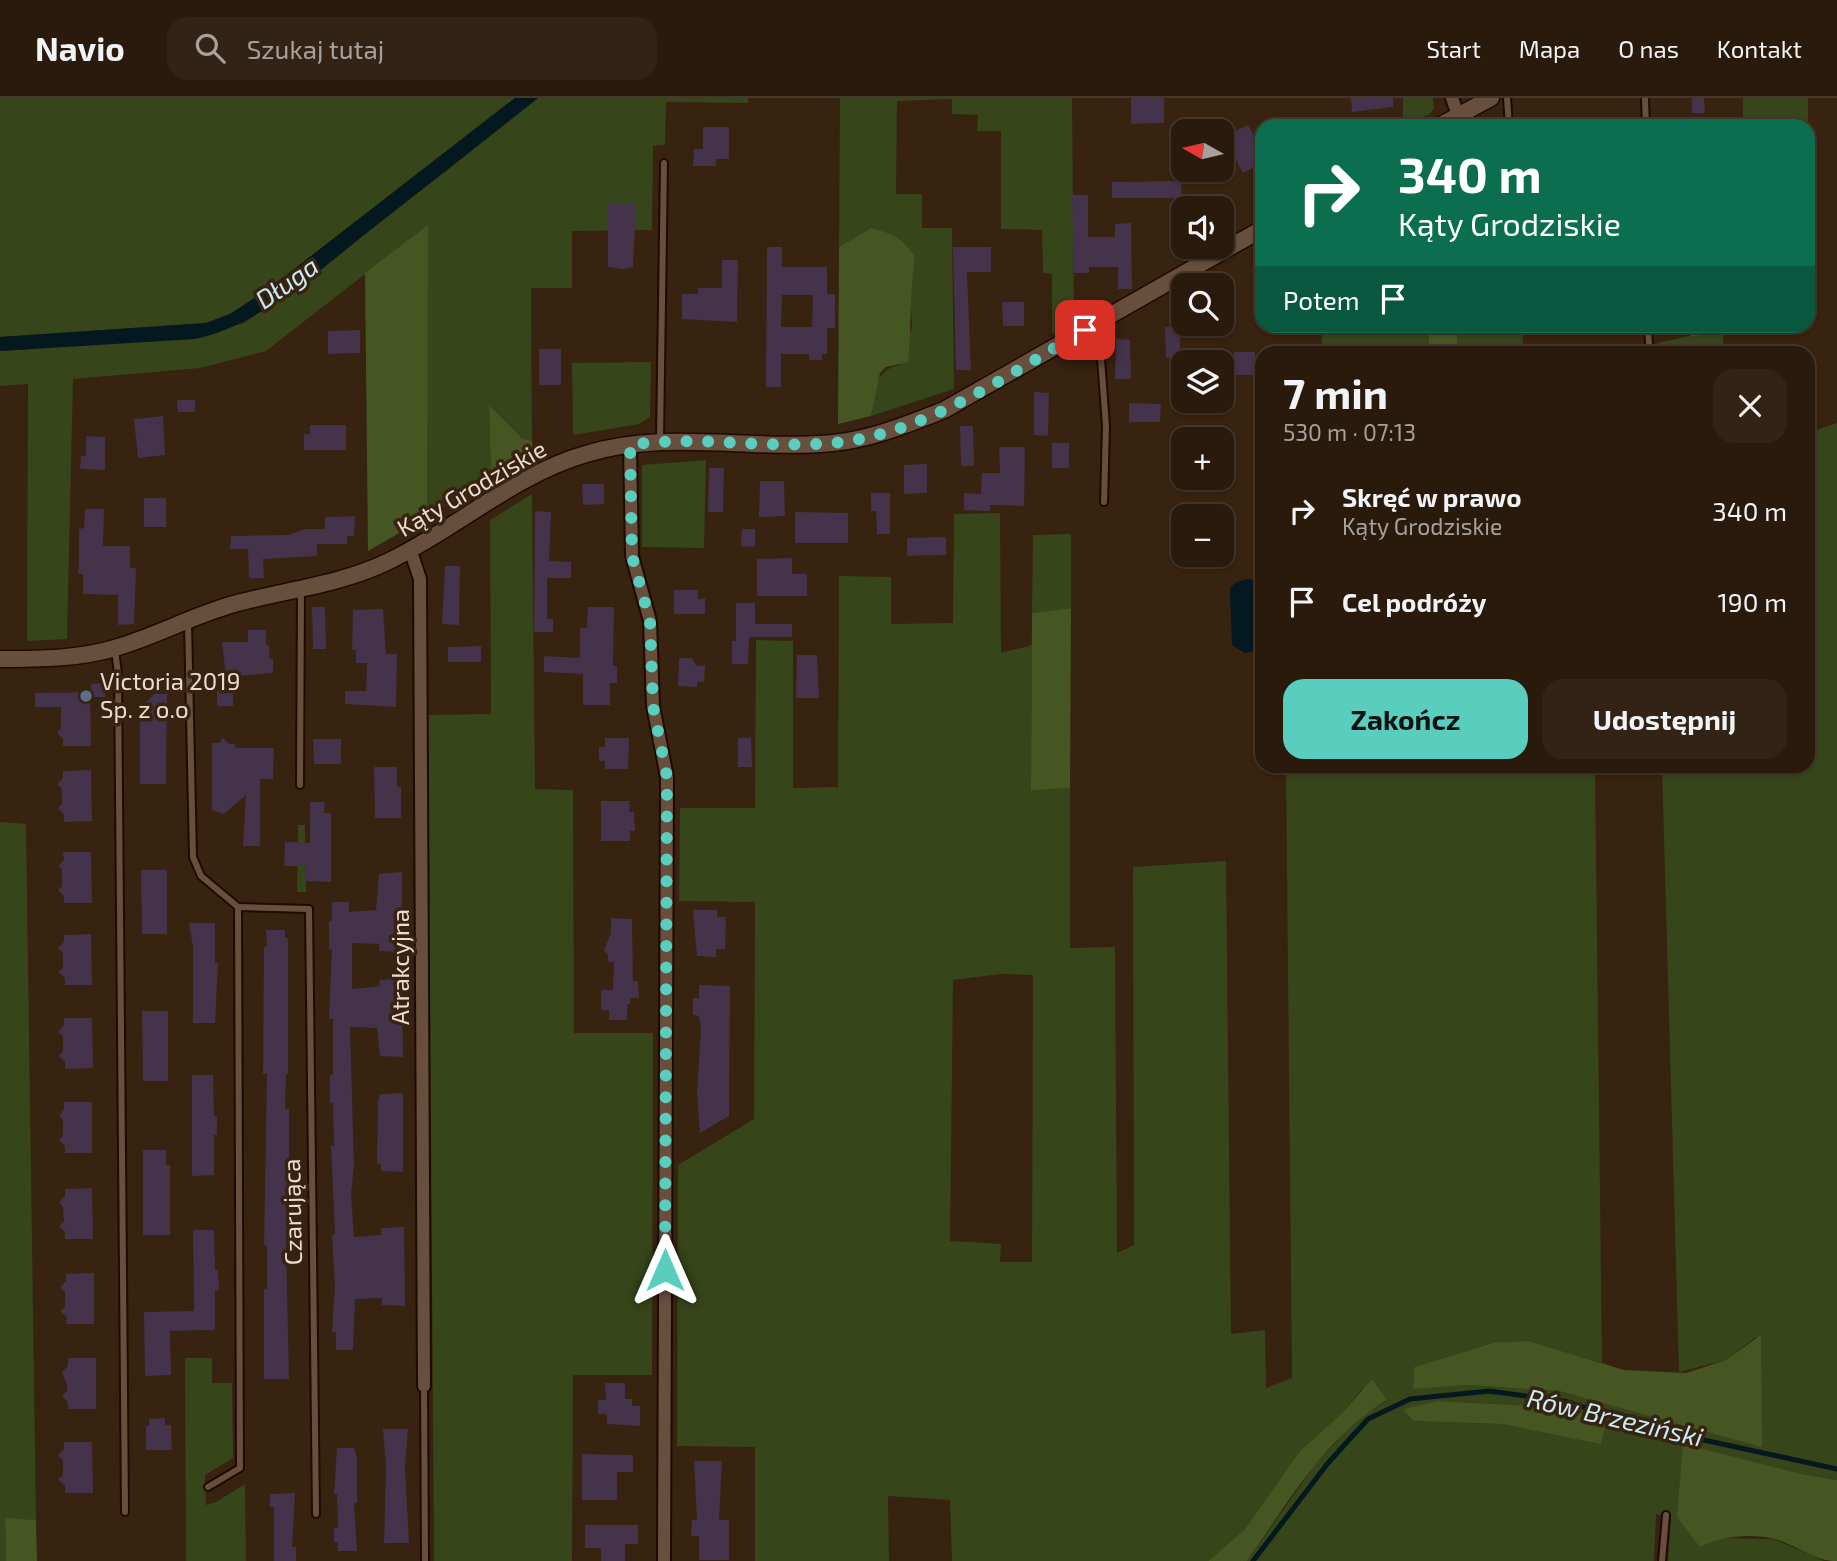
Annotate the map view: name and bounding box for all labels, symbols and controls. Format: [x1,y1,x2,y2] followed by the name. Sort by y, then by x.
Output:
[167,17,657,80] search box
[35,28,125,68] text: Navio
[191,29,229,67] icon: search
[247,33,384,64] text: Szukaj tutaj
[1426,34,1481,63] text: Start
[1519,34,1580,63] text: Mapa
[1618,34,1679,63] text: O nas
[1717,34,1802,63] text: Kontakt
[1171,119,1234,182] north arrow
[1171,119,1234,567] map controls
[1398,144,1542,203] text: 340 m
[1283,147,1374,238] icon: right
[1171,196,1234,259] button: sound
[1398,204,1621,242] text: Kąty Grodziskie
[249,249,324,314] water label: Długa
[1171,273,1234,336] button: search
[1374,280,1412,318] icon: arrive
[1283,284,1360,315] text: Potem
[1055,300,1115,360] pin
[1066,311,1104,349] icon: arrive
[1171,350,1234,413] button: layers
[1283,367,1388,417] text: 7 min
[1713,369,1787,443] button: close
[1283,418,1416,446] text: 530 m · 07:13
[1171,427,1234,490] button: +
[392,433,551,542] street label: Kąty Grodziskie
[1342,481,1522,512] text: Skręć w prawo
[1283,492,1321,530] icon: right
[1712,495,1787,526] text: 340 m
[1171,504,1234,567] button: −
[1342,512,1502,540] text: Kąty Grodziskie
[1283,583,1321,621] icon: arrive
[1342,586,1487,617] text: Cel podróży
[1718,586,1787,617] text: 190 m
[100,666,240,723] place label: Victoria 2019 Sp. z o.o
[1283,679,1528,759] button: Zakończ
[1542,679,1787,759] button: Udostępnij
[78,688,94,704] marker: Victoria 2019 Sp. z o.o
[385,909,414,1025] street label: Atrakcyjna
[276,1159,307,1266] street label: Czarująca
[628,1233,702,1307] position arrow
[1524,1381,1706,1452] water label: Rów Brzeziński

